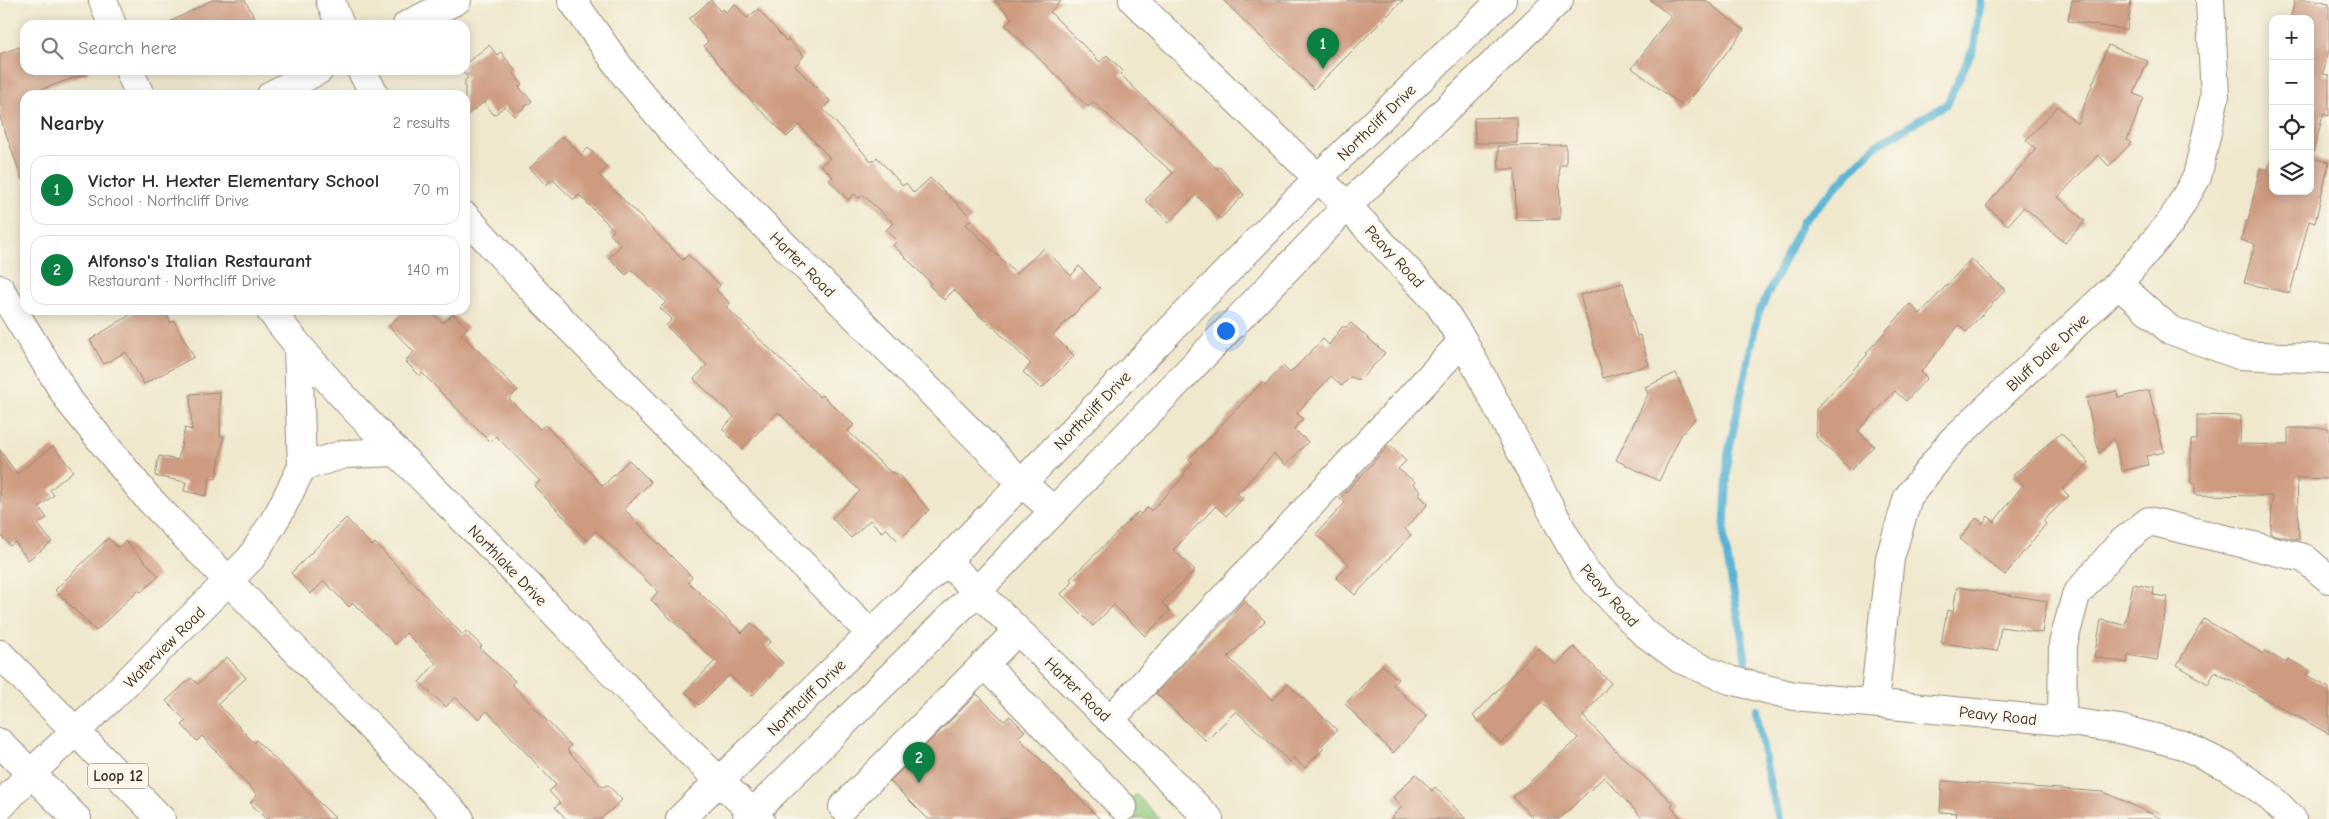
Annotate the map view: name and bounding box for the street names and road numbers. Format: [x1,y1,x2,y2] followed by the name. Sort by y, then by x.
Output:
[1334,81,1420,165] street label: Northcliff Drive
[1361,222,1428,291] street label: Peavy Road
[766,228,839,301] street label: Harter Road
[2003,310,2092,395] street label: Bluff Dale Drive
[1051,368,1135,454] street label: Northcliff Drive
[464,522,550,610] street label: Northlake Drive
[1576,561,1642,631] street label: Peavy Road
[120,603,209,692] street label: Waterview Road
[1041,654,1114,726] street label: Harter Road
[764,656,850,740] street label: Northcliff Drive
[1958,703,2038,729] street label: Peavy Road
[88,764,148,788] road number: Loop 12

